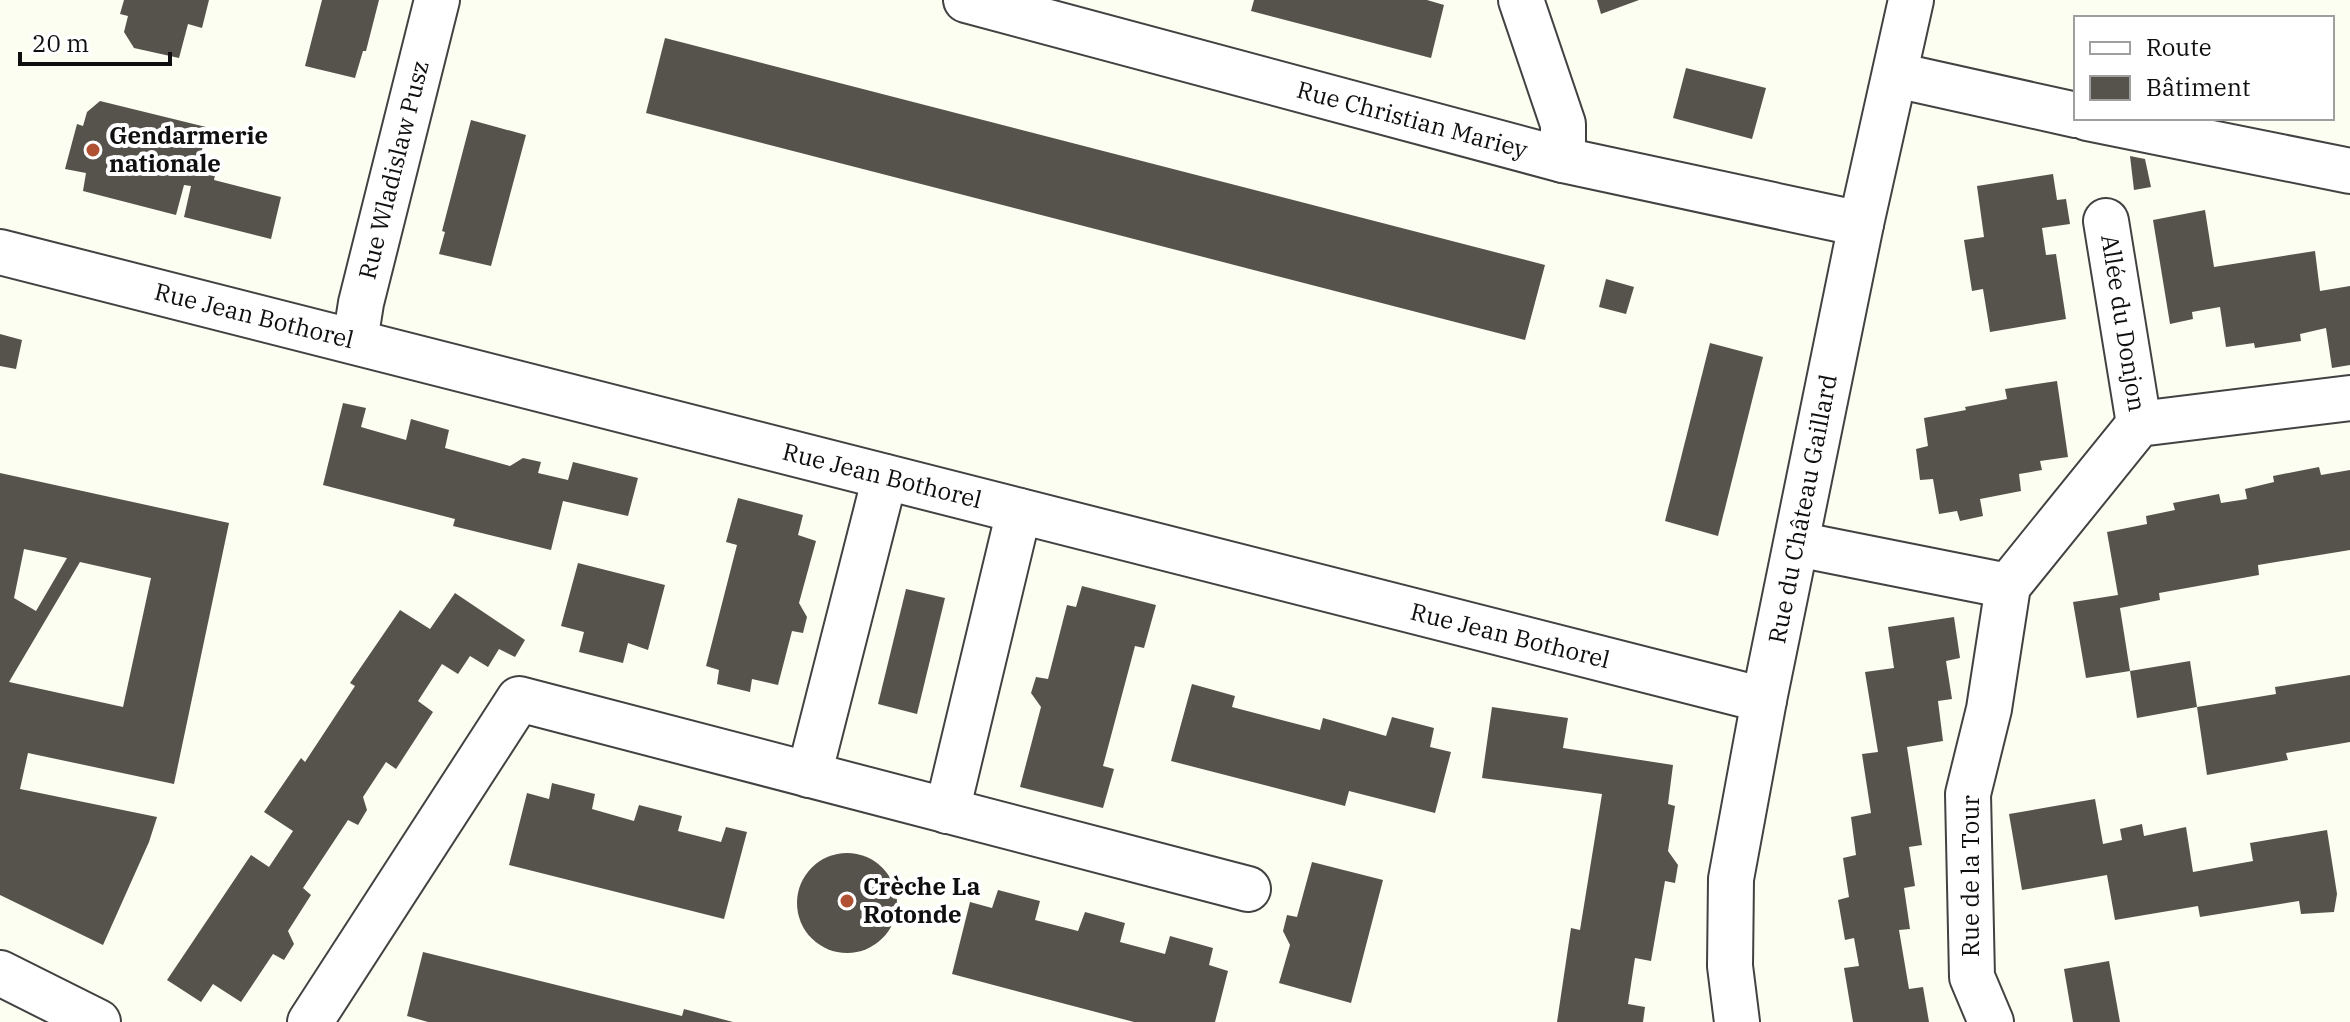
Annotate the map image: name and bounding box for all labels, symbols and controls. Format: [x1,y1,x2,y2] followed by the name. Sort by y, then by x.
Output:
[20,16,170,66] scale bar
[2074,16,2334,120] legend
[32,27,89,59] text: 20 m
[2146,31,2212,63] text: Route
[350,57,436,282] street label: Rue Wladislaw Pusz
[2146,71,2251,103] text: Bâtiment
[1293,73,1531,165] street label: Rue Christian Mariey
[109,119,268,179] place label: Gendarmerie nationale
[84,141,102,159] marker: Gendarmerie nationale
[2094,232,2154,414] street label: Allée du Donjon
[151,275,357,355] street label: Rue Jean Bothorel
[1760,371,1844,646] street label: Rue du Château Gaillard
[779,435,985,515] street label: Rue Jean Bothorel
[1407,595,1613,675] street label: Rue Jean Bothorel
[1954,795,1986,957] street label: Rue de la Tour
[863,870,981,930] place label: Crèche La Rotonde
[838,892,856,910] marker: Crèche La Rotonde

